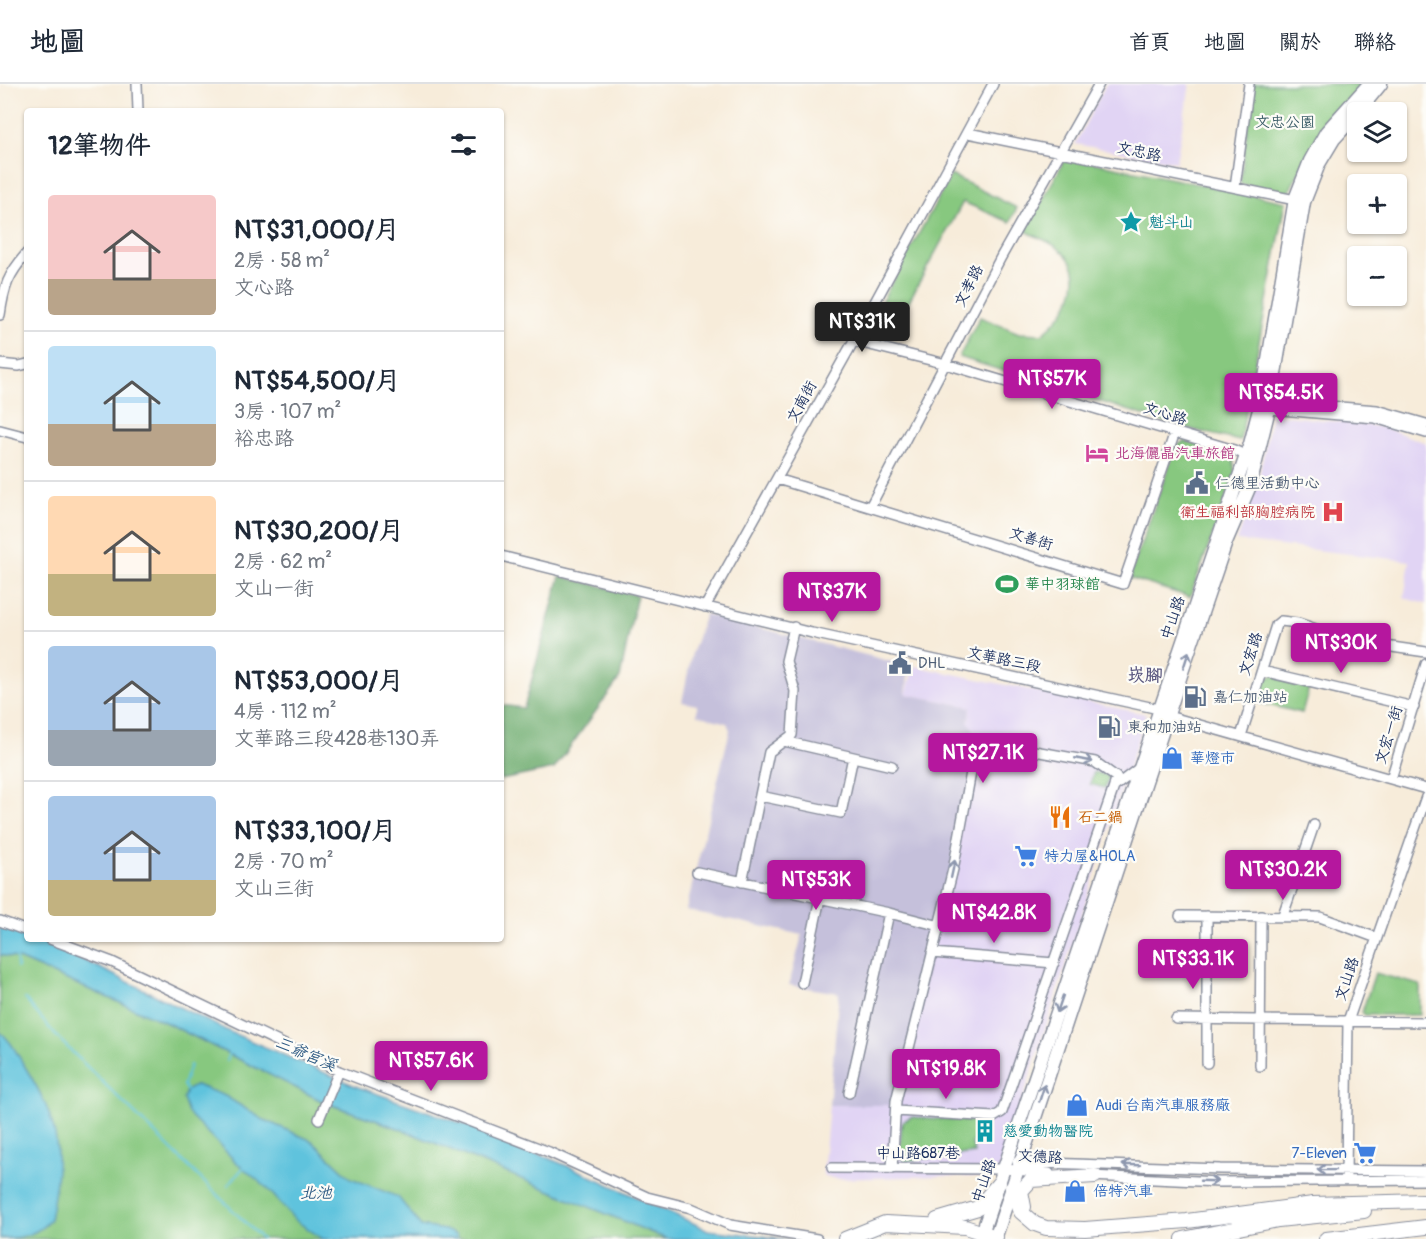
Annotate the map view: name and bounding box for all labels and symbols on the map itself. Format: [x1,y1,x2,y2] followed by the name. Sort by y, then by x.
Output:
[1255,113,1315,132] park label: 文忠公園
[1115,138,1163,166] street label: 文忠路
[1118,209,1144,235] place icon: 魁斗山
[1149,213,1194,232] place label: 魁斗山
[950,262,988,310] street label: 文孝路
[813,302,911,353] pin: NT$31K
[1003,359,1101,410] pin: NT$57K
[1219,373,1343,424] pin: NT$54.5K
[783,378,821,426] street label: 文南街
[1141,398,1189,430] street label: 文心路
[1084,440,1110,466] hotel icon: 北海儷晶汽車旅館
[1115,444,1235,463] place label: 北海儷晶汽車旅館
[1184,470,1210,496] public building icon: 仁德里活動中心
[1215,474,1320,493] place label: 仁德里活動中心
[1320,499,1346,525] hospital icon: 衛生福利部胸腔病院
[1180,503,1315,522] place label: 衛生福利部胸腔病院
[1007,523,1055,555] street label: 文善街
[994,571,1020,597] sports icon: 華中羽球館
[783,572,881,623] pin: NT$37K
[1025,575,1100,594] place label: 華中羽球館
[1157,594,1189,642] street label: 中山路
[1292,623,1390,674] pin: NT$30K
[1235,630,1267,678] street label: 文宏路
[965,643,1043,677] street label: 文華路三段
[887,650,913,676] public building icon: DHL
[1181,651,1192,670] one-way arrow
[918,654,945,673] place label: DHL
[1127,664,1163,687] district label: 崁腳
[1182,684,1208,710] fuel station icon: 嘉仁加油站
[1213,688,1288,707] place label: 嘉仁加油站
[1371,704,1407,766] street label: 文宏一街
[1096,714,1122,740] fuel station icon: 東和加油站
[1127,718,1202,737] place label: 東和加油站
[921,733,1045,784] pin: NT$27.1K
[1159,745,1185,771] shop icon: 華燈市
[1190,749,1235,768] place label: 華燈市
[1074,755,1093,766] one-way arrow
[1047,804,1073,830] restaurant icon: 石二鍋
[1078,808,1123,827] place label: 石二鍋
[1013,843,1039,869] supermarket icon: 特力屋&HOLA
[1044,847,1136,866] place label: 特力屋&HOLA
[1221,850,1345,901] pin: NT$30.2K
[767,860,865,911] pin: NT$53K
[947,860,959,879] one-way arrow
[932,893,1056,944] pin: NT$42.8K
[1131,939,1255,990] pin: NT$33.1K
[1331,955,1363,1003] street label: 文山路
[1053,994,1064,1013] one-way arrow
[273,1032,340,1076] water label: 三爺宮溪
[369,1041,493,1092] pin: NT$57.6K
[884,1049,1008,1100] pin: NT$19.8K
[1037,1084,1048,1103] one-way arrow
[1064,1092,1090,1118] shop icon: Audi 台南汽車服務廠
[1095,1096,1230,1115] place label: Audi 台南汽車服務廠
[972,1118,998,1144] building icon: 慈愛動物醫院
[1003,1122,1093,1141] place label: 慈愛動物醫院
[1352,1140,1378,1166] supermarket icon: 7-Eleven
[876,1144,960,1163] street label: 中山路687巷
[1292,1144,1347,1163] place label: 7-Eleven
[1017,1146,1063,1168] street label: 文德路
[968,1157,1000,1205] street label: 中山路
[1121,1159,1141,1171] one-way arrow
[1316,1164,1336,1176] one-way arrow
[1199,1176,1219,1187] one-way arrow
[1062,1178,1088,1204] shop icon: 倍特汽車
[1093,1182,1153,1201] place label: 倍特汽車
[300,1183,333,1203] water label: 北池

